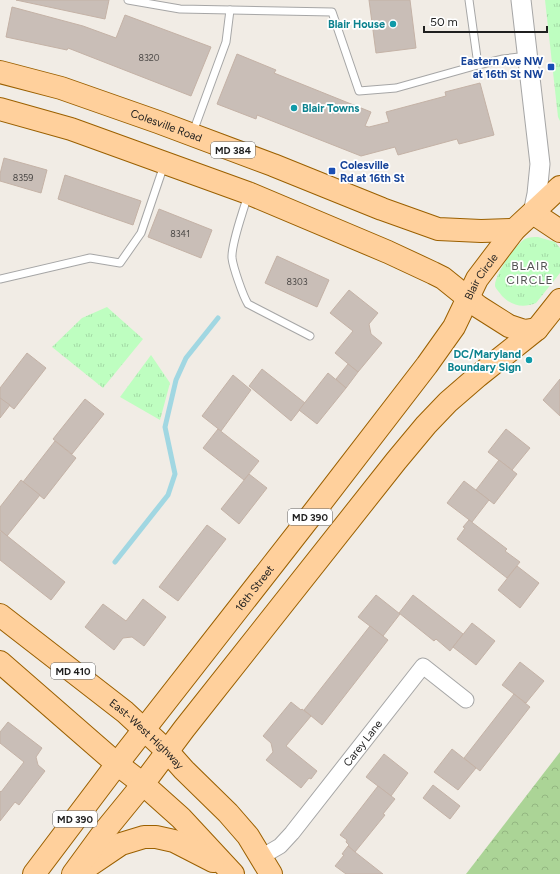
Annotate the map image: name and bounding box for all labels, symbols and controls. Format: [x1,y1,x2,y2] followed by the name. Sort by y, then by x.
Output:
[424,8,547,34] scale bar
[430,15,458,29] text: 50 m
[328,18,385,31] place label: Blair House
[388,19,398,29] marker: Blair House
[138,52,160,63] house number: 8320
[461,55,543,81] place label: Eastern Ave NW at 16th St NW
[546,62,556,72] marker: Eastern Ave NW at 16th St NW
[302,102,359,115] place label: Blair Towns
[289,103,299,113] marker: Blair Towns
[129,106,204,144] street label: Colesville Road
[211,142,255,158] road number: MD 384
[340,159,405,185] place label: Colesville Rd at 16th St
[327,166,337,176] marker: Colesville Rd at 16th St
[13,172,33,183] house number: 8359
[170,228,190,239] house number: 8341
[462,251,500,302] street label: Blair Circle
[506,259,554,287] district label: BLAIR CIRCLE
[286,276,308,287] house number: 8303
[447,348,521,374] place label: DC/Maryland Boundary Sign
[524,355,534,365] marker: DC/Maryland Boundary Sign
[288,509,332,525] road number: MD 390
[232,563,276,614] street label: 16th Street
[51,663,95,679] road number: MD 410
[107,696,187,772] street label: East-West Highway
[340,717,385,769] street label: Carey Lane
[53,811,97,827] road number: MD 390

